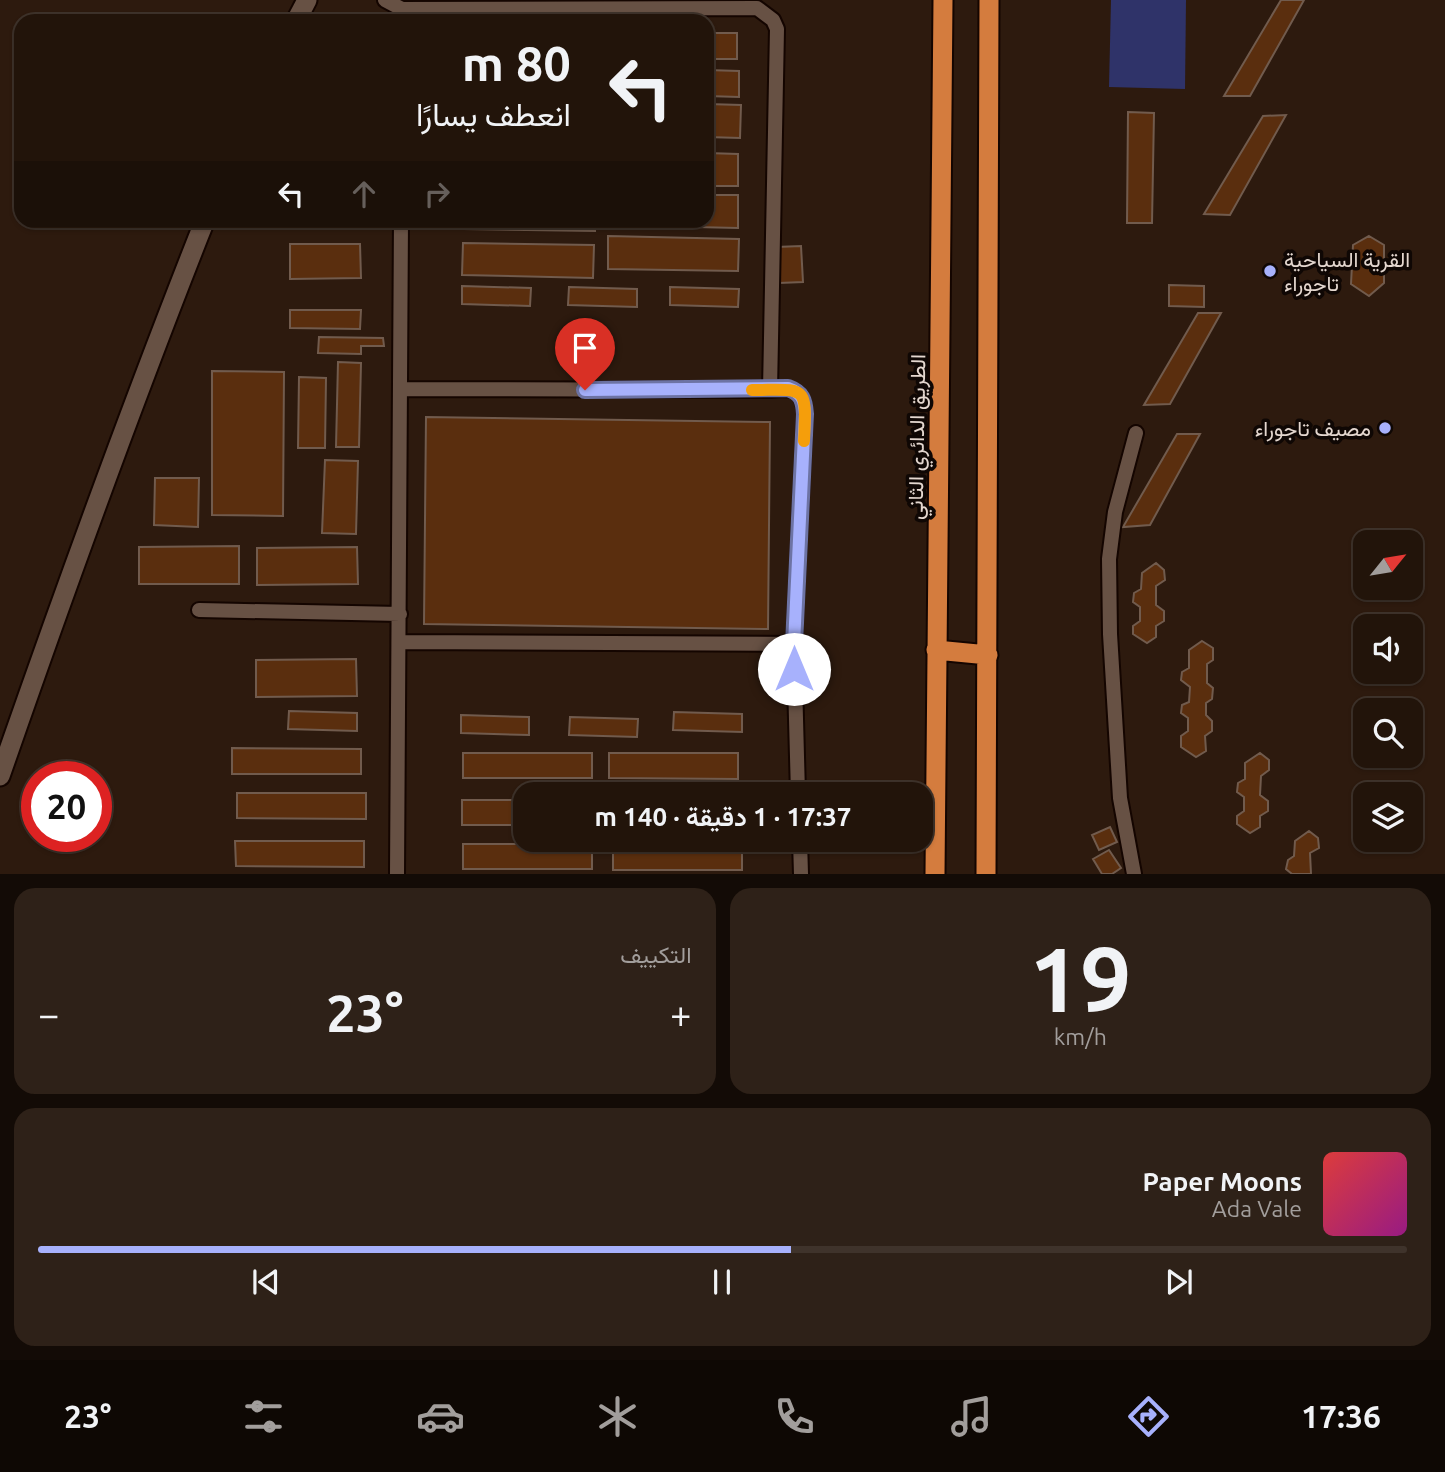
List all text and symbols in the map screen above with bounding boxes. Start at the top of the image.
text: 80 m [462,35,571,90]
icon: left [595,42,686,133]
text: انعطف يسارًا [416,96,571,132]
icon: left [272,175,310,213]
icon: ahead [345,175,383,213]
icon: right [418,175,456,213]
place label: القرية السياحية تاجوراء [1284,247,1410,297]
marker: القرية السياحية تاجوراء [1262,263,1278,279]
pin [555,318,615,390]
icon: arrive [566,329,604,367]
street label: الطريق الدائري الثاني [903,354,935,520]
place label: مصيف تاجوراء [1255,416,1371,442]
marker: مصيف تاجوراء [1377,420,1393,436]
north arrow [1353,530,1423,600]
map controls [1353,530,1423,852]
button: sound [1353,614,1423,684]
position arrow [757,632,831,706]
button: search [1353,698,1423,768]
speed limit sign: 20 [21,761,112,852]
button: layers [1353,782,1423,852]
text: 17:37 · 1 دقيقة · 140 m [595,802,851,831]
text: 19 [1029,927,1132,1029]
text: التكييف [620,942,692,967]
text: 23° [326,984,403,1042]
text: − [38,993,59,1035]
text: + [670,993,691,1035]
text: km/h [1054,1024,1107,1049]
text: Paper Moons [1143,1167,1302,1196]
text: Ada Vale [1212,1196,1302,1221]
icon: previous [247,1263,285,1301]
icon: pause [703,1263,741,1301]
icon: next [1160,1263,1198,1301]
icon: filters [239,1392,288,1441]
icon: car [416,1392,465,1441]
icon: climate [593,1392,642,1441]
icon: phone [770,1392,819,1441]
icon: music [947,1392,996,1441]
icon: directions [1124,1392,1173,1441]
text: 23° [64,1398,111,1434]
text: 17:36 [1301,1398,1381,1434]

